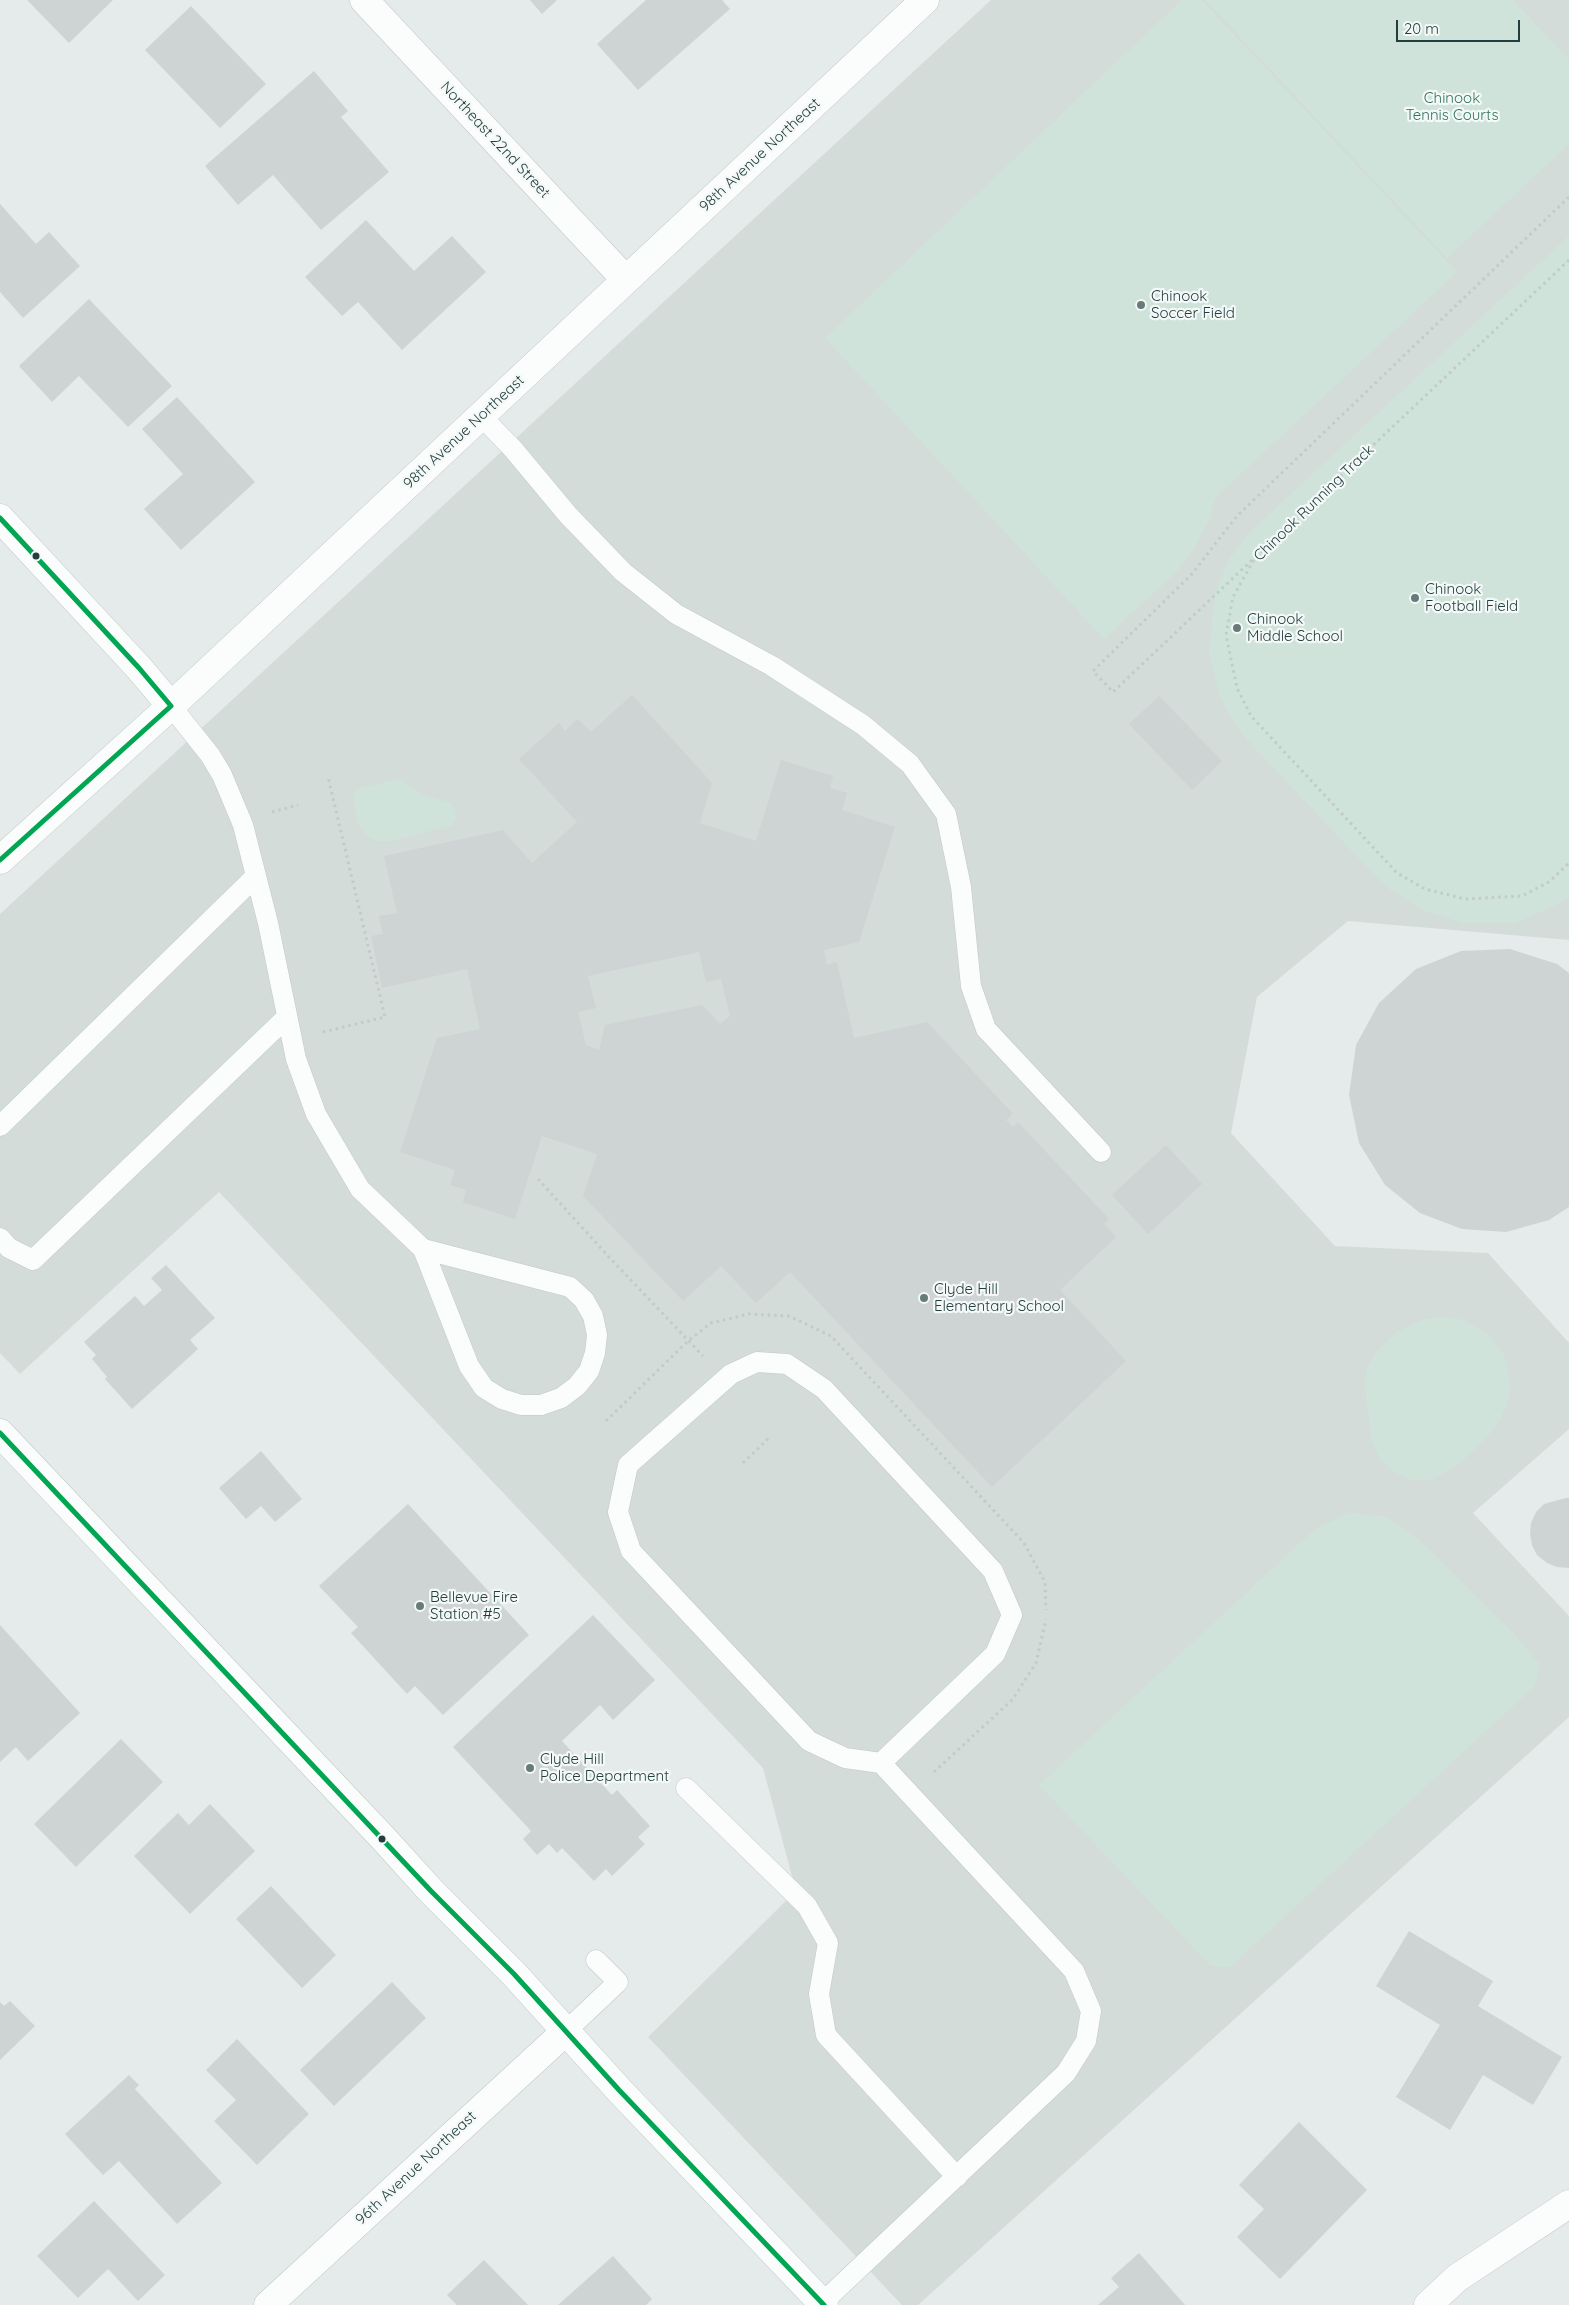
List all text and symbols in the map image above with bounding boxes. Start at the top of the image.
scale bar [1399,10,1523,42]
text: 20 m [1404,19,1439,38]
street label: Northeast 22nd Street [436,78,554,202]
park label: Chinook Tennis Courts [1406,89,1498,124]
street label: 98th Avenue Northeast [696,94,824,216]
place label: Chinook Soccer Field [1151,287,1235,322]
marker: Chinook Soccer Field [1135,299,1147,311]
street label: 98th Avenue Northeast [400,371,528,493]
street label: Chinook Running Track [1250,441,1378,565]
unlabelled marker [31,551,41,561]
place label: Chinook Football Field [1425,580,1518,615]
marker: Chinook Football Field [1409,592,1421,604]
place label: Chinook Middle School [1247,610,1343,645]
marker: Chinook Middle School [1231,622,1243,634]
place label: Clyde Hill Elementary School [934,1280,1064,1315]
marker: Clyde Hill Elementary School [918,1292,930,1304]
place label: Bellevue Fire Station #5 [430,1588,518,1623]
marker: Bellevue Fire Station #5 [414,1600,426,1612]
place label: Clyde Hill Police Department [540,1750,669,1785]
marker: Clyde Hill Police Department [524,1762,536,1774]
unlabelled marker [377,1834,387,1844]
street label: 96th Avenue Northeast [352,2107,480,2229]

